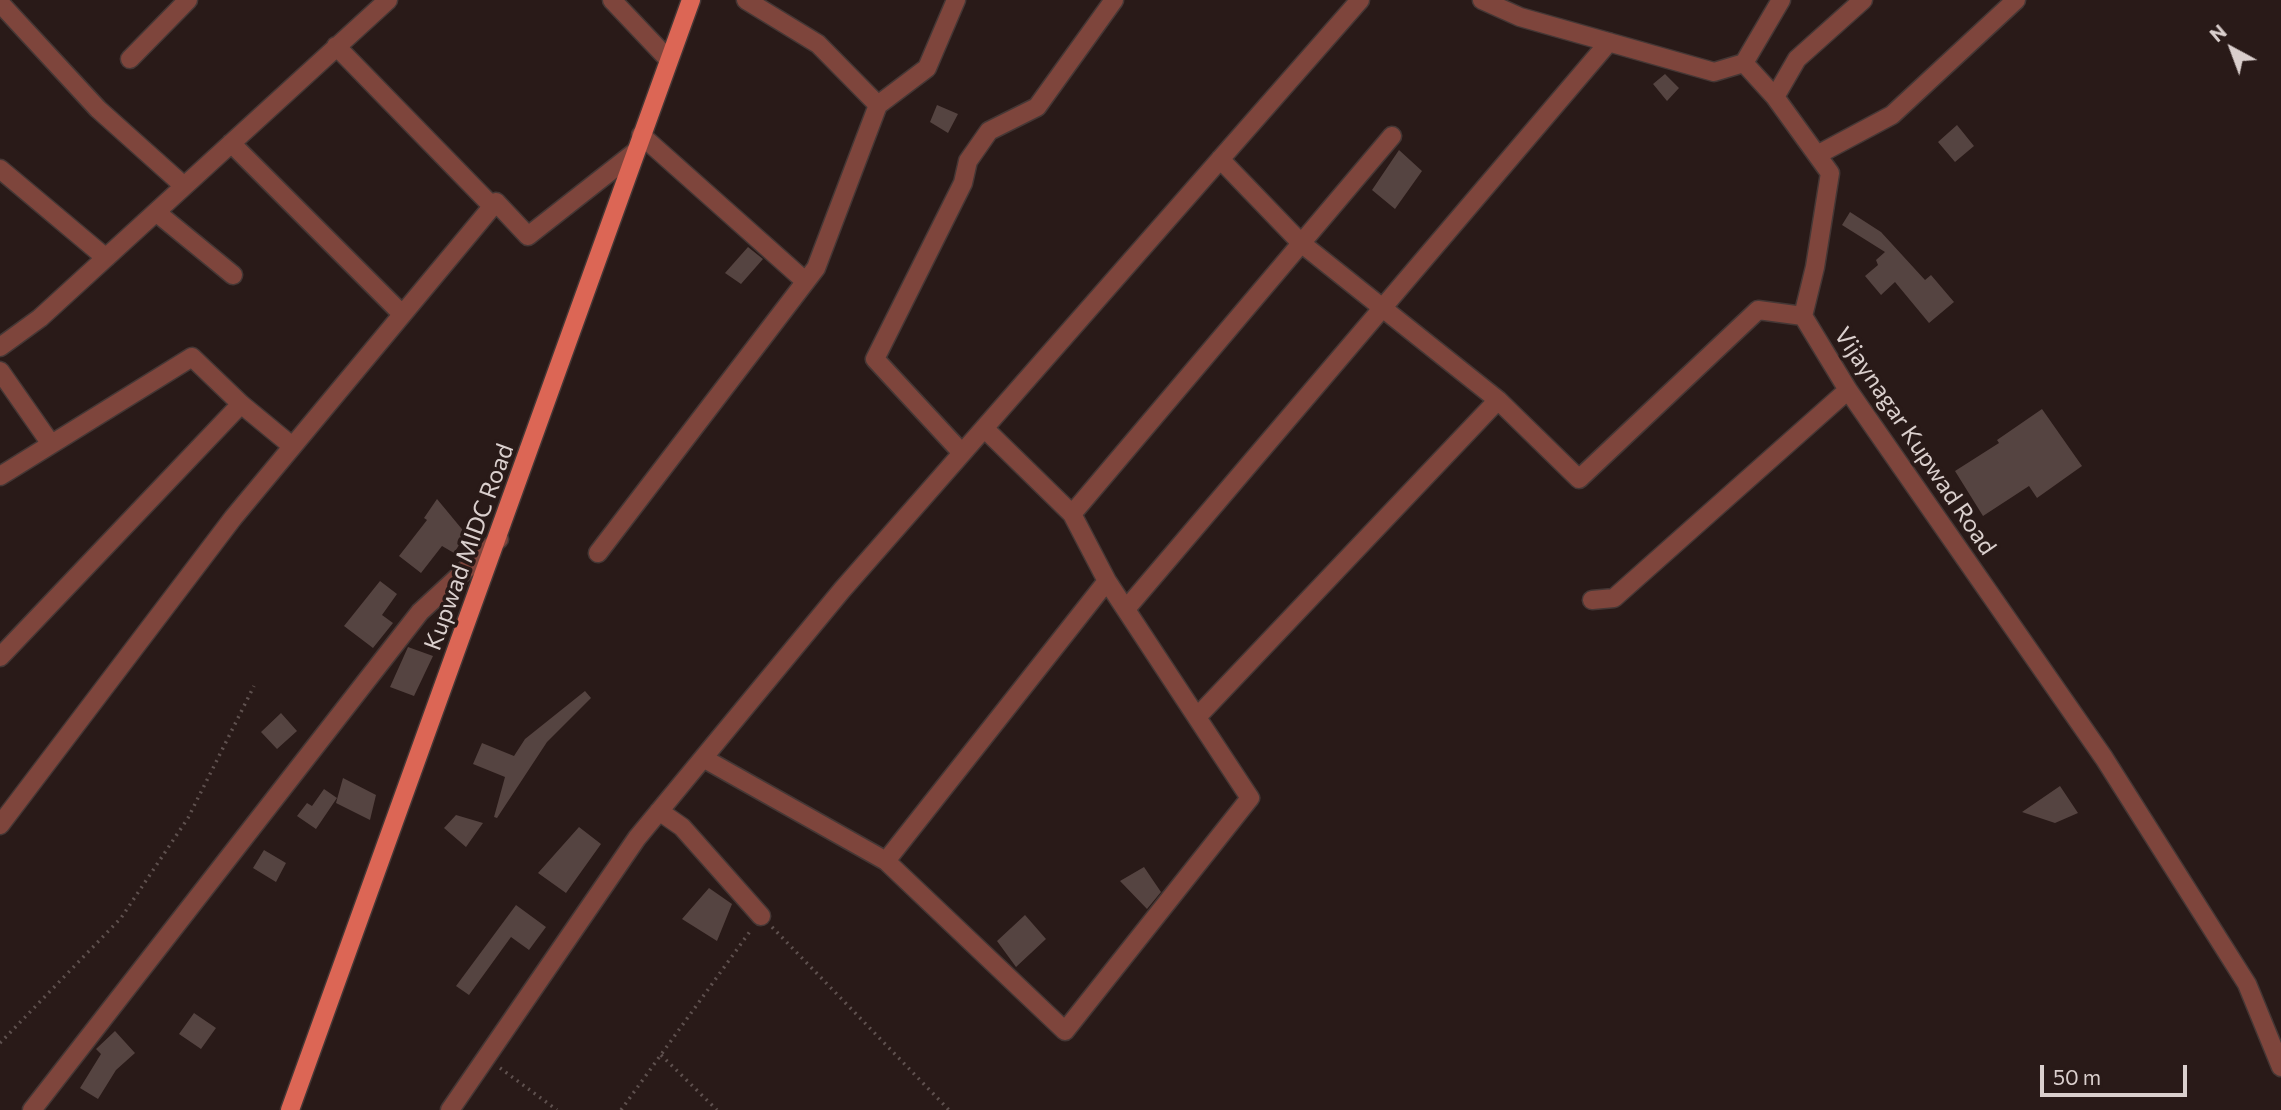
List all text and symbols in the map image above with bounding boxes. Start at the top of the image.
north arrow [2197,14,2267,84]
text: N [2205,19,2231,46]
street label: Vijaynagar Kupwad Road [1828,322,2002,560]
street label: Kupwad MIDC Road [418,440,520,654]
scale bar [2043,1050,2190,1094]
text: 50 m [2053,1064,2101,1089]

